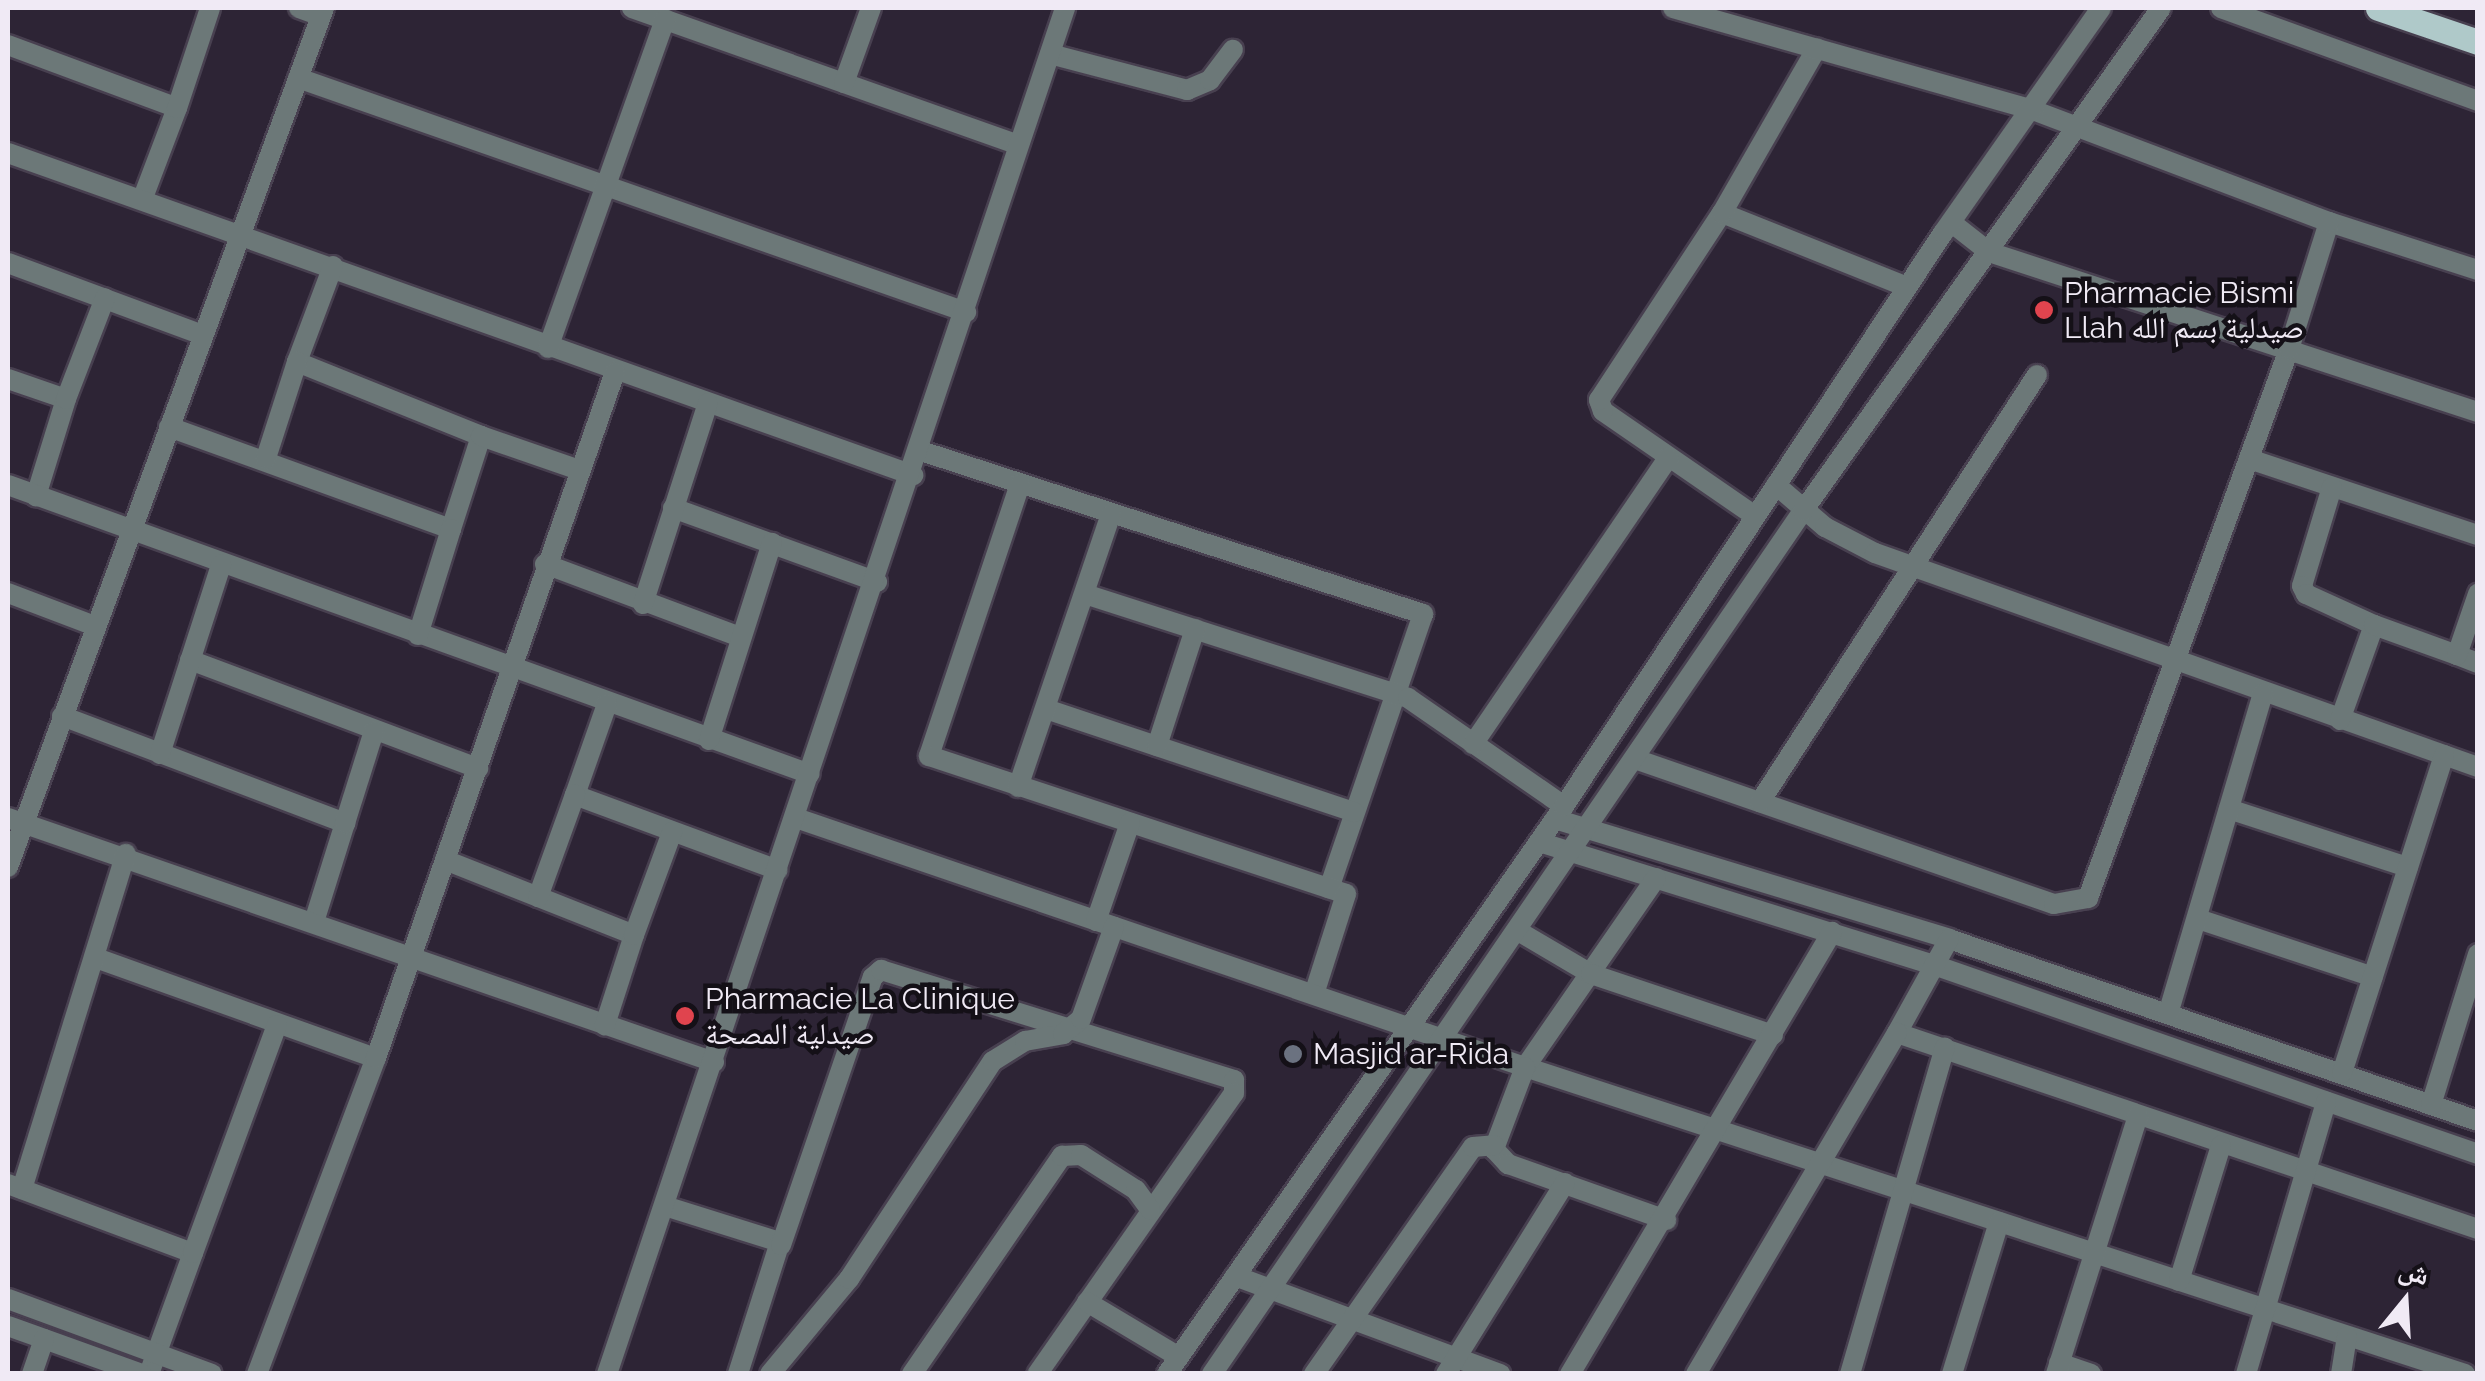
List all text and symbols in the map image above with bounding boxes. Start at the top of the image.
place label: Pharmacie Bismi Llah صيدلية بسم الله [2064,275,2304,346]
marker: Pharmacie Bismi Llah صيدلية بسم الله [2033,299,2055,321]
place label: Pharmacie La Clinique صيدلية المصحة [705,981,1015,1052]
marker: Pharmacie La Clinique صيدلية المصحة [674,1005,696,1027]
place label: Masjid ar-Rida [1313,1036,1509,1072]
marker: Masjid ar-Rida [1282,1043,1304,1065]
north arrow [2355,1251,2455,1351]
text: ش [2395,1252,2434,1292]

